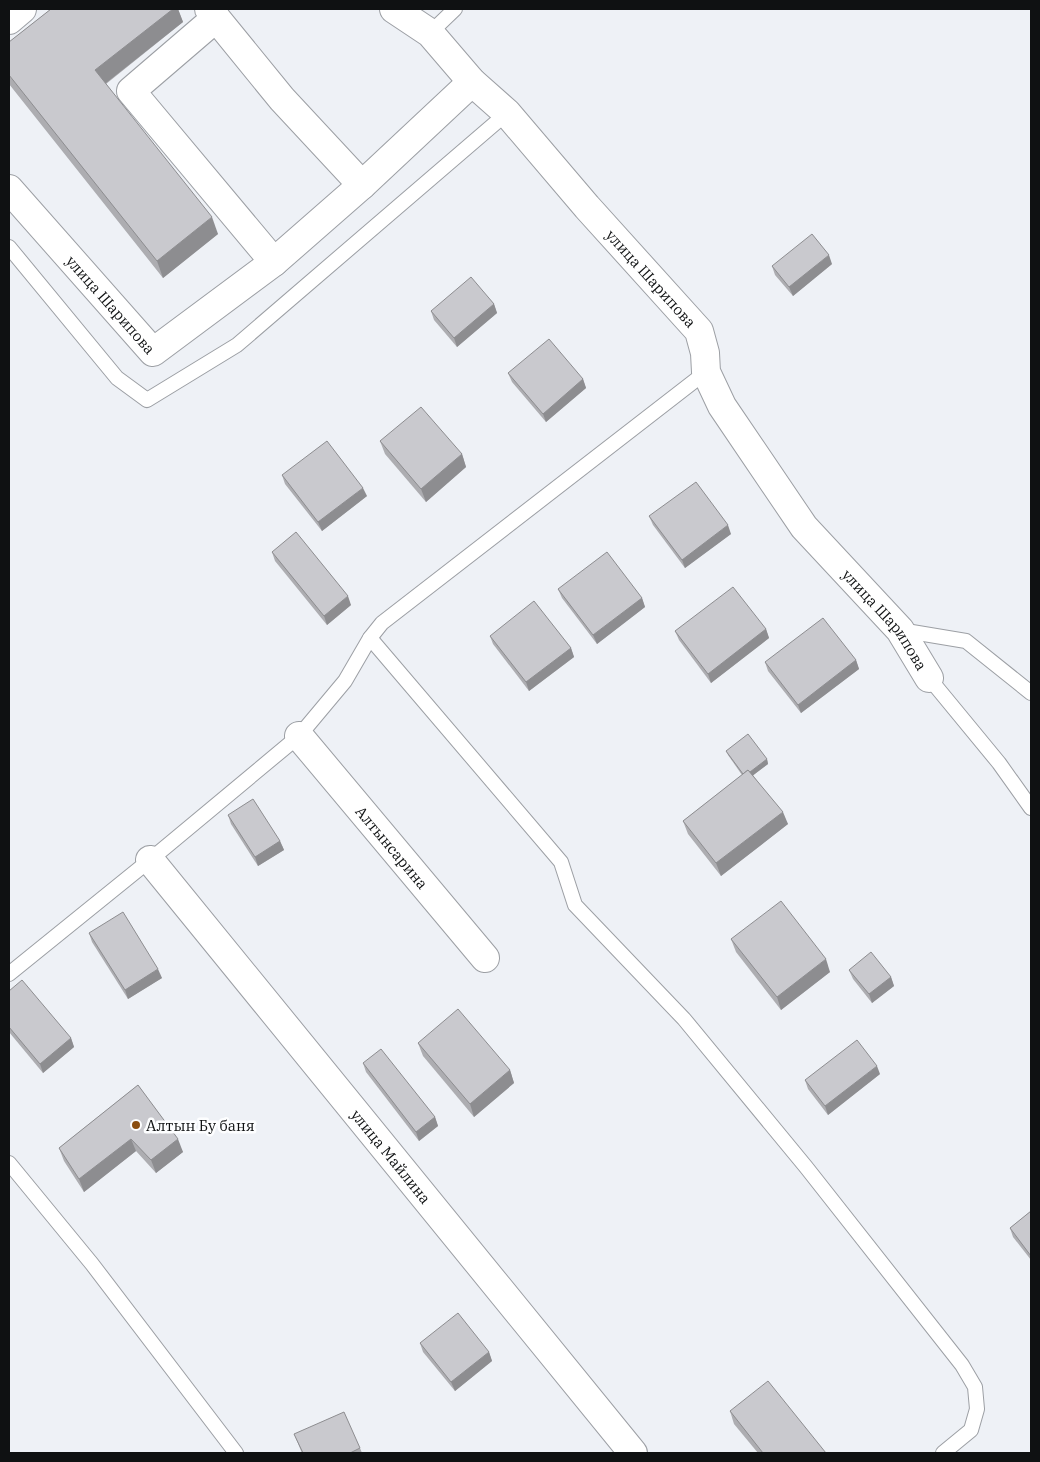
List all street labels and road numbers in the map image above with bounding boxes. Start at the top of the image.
street label: улица Шарипова [602,225,700,331]
street label: улица Шарипова [62,251,160,358]
street label: улица Шарипова [838,565,932,674]
street label: Алтынсарина [352,802,432,893]
street label: улица Майлина [347,1105,435,1207]

